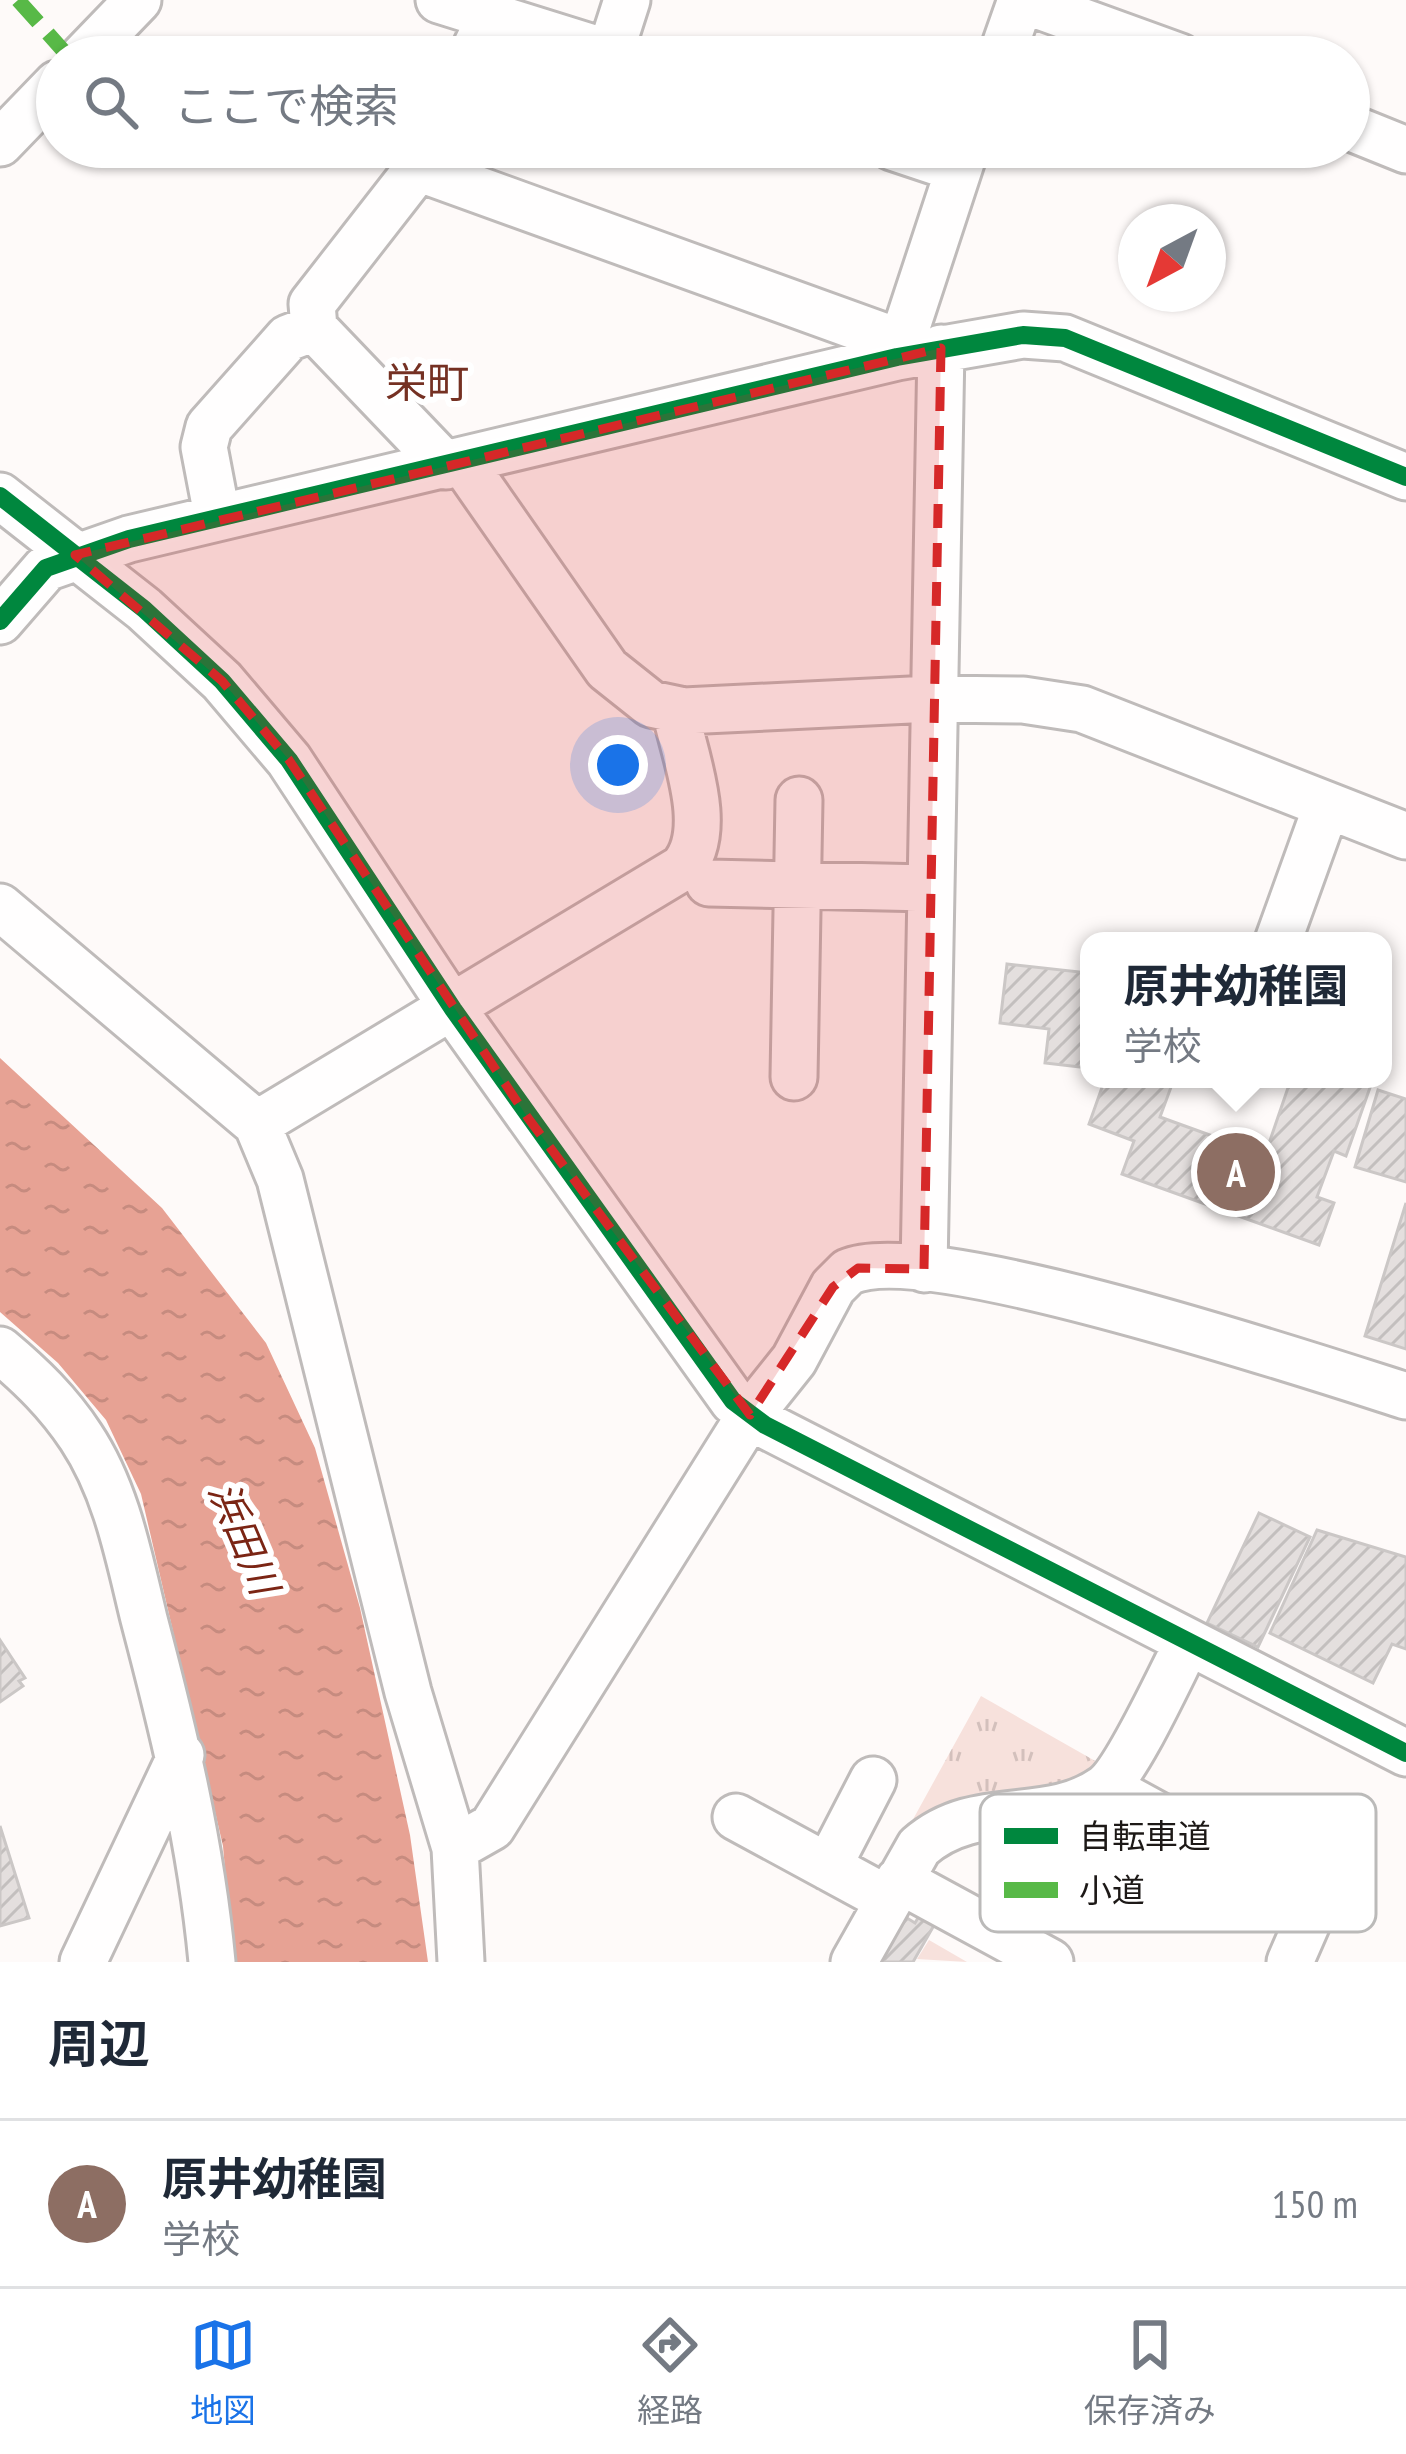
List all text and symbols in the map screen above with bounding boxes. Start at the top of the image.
search box [36,36,1370,168]
icon: search [78,69,144,135]
text: ここで検索 [174,76,399,134]
north arrow [1118,204,1226,312]
district label: 栄町 [385,355,469,410]
your location [588,735,648,795]
popup [1080,932,1392,1088]
text: 原井幼稚園 [1123,956,1349,1014]
text: 学校 [1123,1020,1202,1071]
pin: A [1197,1127,1275,1217]
water label: 浜田川 [198,1474,292,1605]
legend [980,1794,1376,1932]
text: 自転車道 [1079,1814,1211,1857]
text: 小道 [1079,1868,1145,1911]
text: 周辺 [48,2010,150,2076]
text: 原井幼稚園 [162,2149,387,2207]
text: A [77,2178,97,2229]
text: 150 m [1272,2178,1358,2229]
text: 学校 [162,2213,240,2264]
tab: 地図 [190,2312,256,2432]
tab: 経路 [637,2312,703,2432]
tab: 保存済み [1084,2312,1216,2432]

